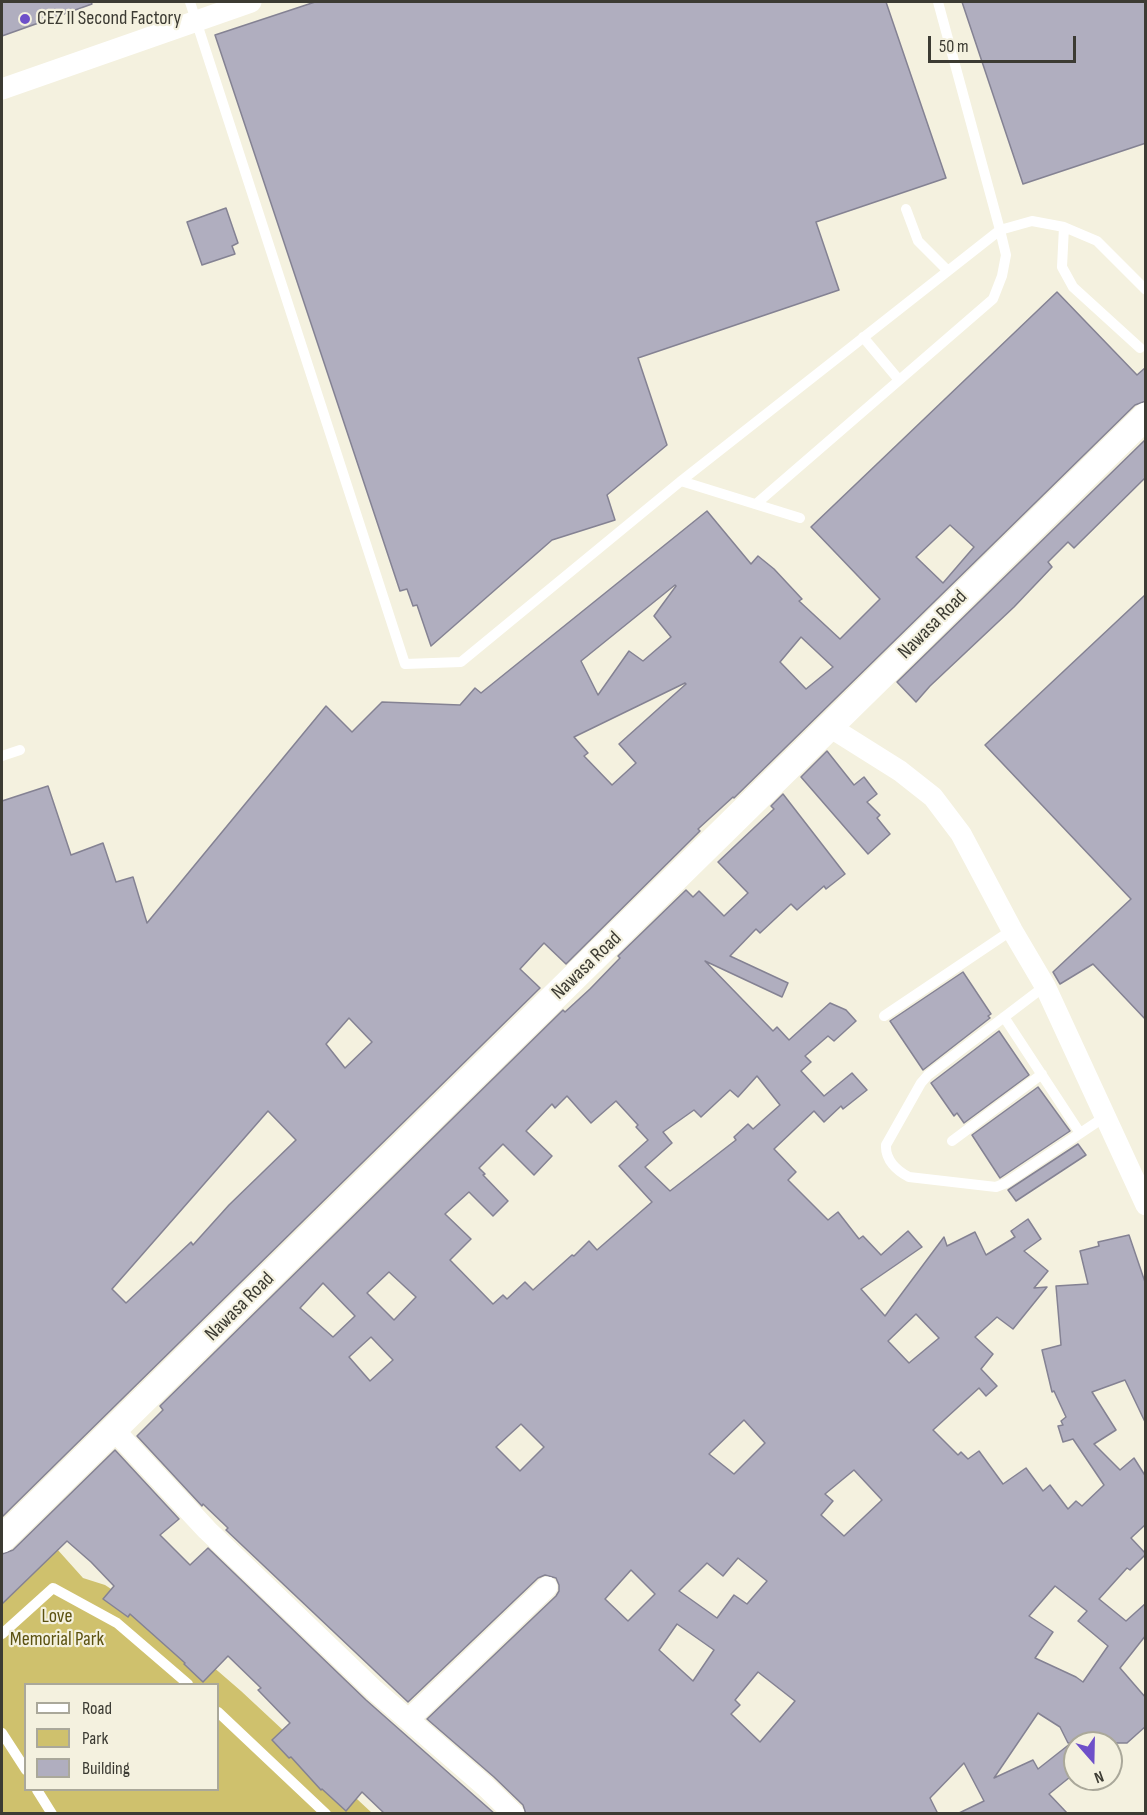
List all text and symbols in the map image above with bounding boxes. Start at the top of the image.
place label: CEZ II Second Factory [37,7,181,31]
marker: CEZ II Second Factory [18,12,32,26]
scale bar [931,24,1080,62]
text: 50 m [939,36,969,57]
street label: Nawasa Road [893,585,973,665]
street label: Nawasa Road [547,927,627,1005]
street label: Nawasa Road [200,1267,280,1347]
park label: Love Memorial Park [10,1605,104,1652]
legend [24,1683,219,1791]
text: Road [82,1698,112,1719]
text: Park [82,1728,108,1749]
north arrow [1063,1731,1123,1791]
text: Building [82,1758,130,1779]
text: N [1091,1766,1106,1787]

